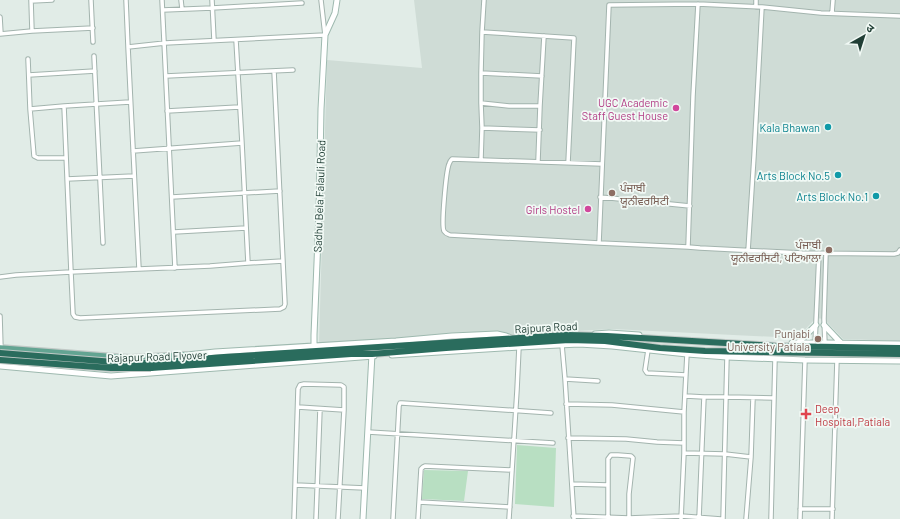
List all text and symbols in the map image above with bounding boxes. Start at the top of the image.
north arrow [844,16,884,56]
text: उ [864,21,878,35]
place label: UGC Academic Staff Guest House [582,96,668,122]
marker: UGC Academic Staff Guest House [671,103,681,113]
place label: Kala Bhawan [760,121,820,134]
marker: Kala Bhawan [823,122,833,132]
street label: Sadhu Bela Falauli Road [311,140,327,252]
place label: Arts Block No.5 [757,169,830,182]
marker: Arts Block No.5 [833,170,843,180]
place label: ਪੰਜਾਬੀ ਯੂਨੀਵਰਸਿਟੀ [619,181,669,208]
marker: ਪੰਜਾਬੀ ਯੂਨੀਵਰਸਿਟੀ [607,188,617,198]
place label: Arts Block No.1 [797,190,868,203]
marker: Arts Block No.1 [871,191,881,201]
place label: Girls Hostel [526,203,580,216]
marker: Girls Hostel [583,204,593,214]
place label: ਪੰਜਾਬੀ ਯੂਨੀਵਰਸਿਟੀ, ਪਟਿਆਲਾ [730,238,821,265]
marker: ਪੰਜਾਬੀ ਯੂਨੀਵਰਸਿਟੀ, ਪਟਿਆਲਾ [824,245,834,255]
street label: Rajpura Road [514,319,578,335]
place label: Punjabi University Patiala [727,327,810,353]
marker: Punjabi University Patiala [813,334,823,344]
street label: Rajapur Road Flyover [107,348,207,364]
place label: Deep Hospital,Patiala [815,402,890,428]
marker: Deep Hospital,Patiala [800,408,812,420]

